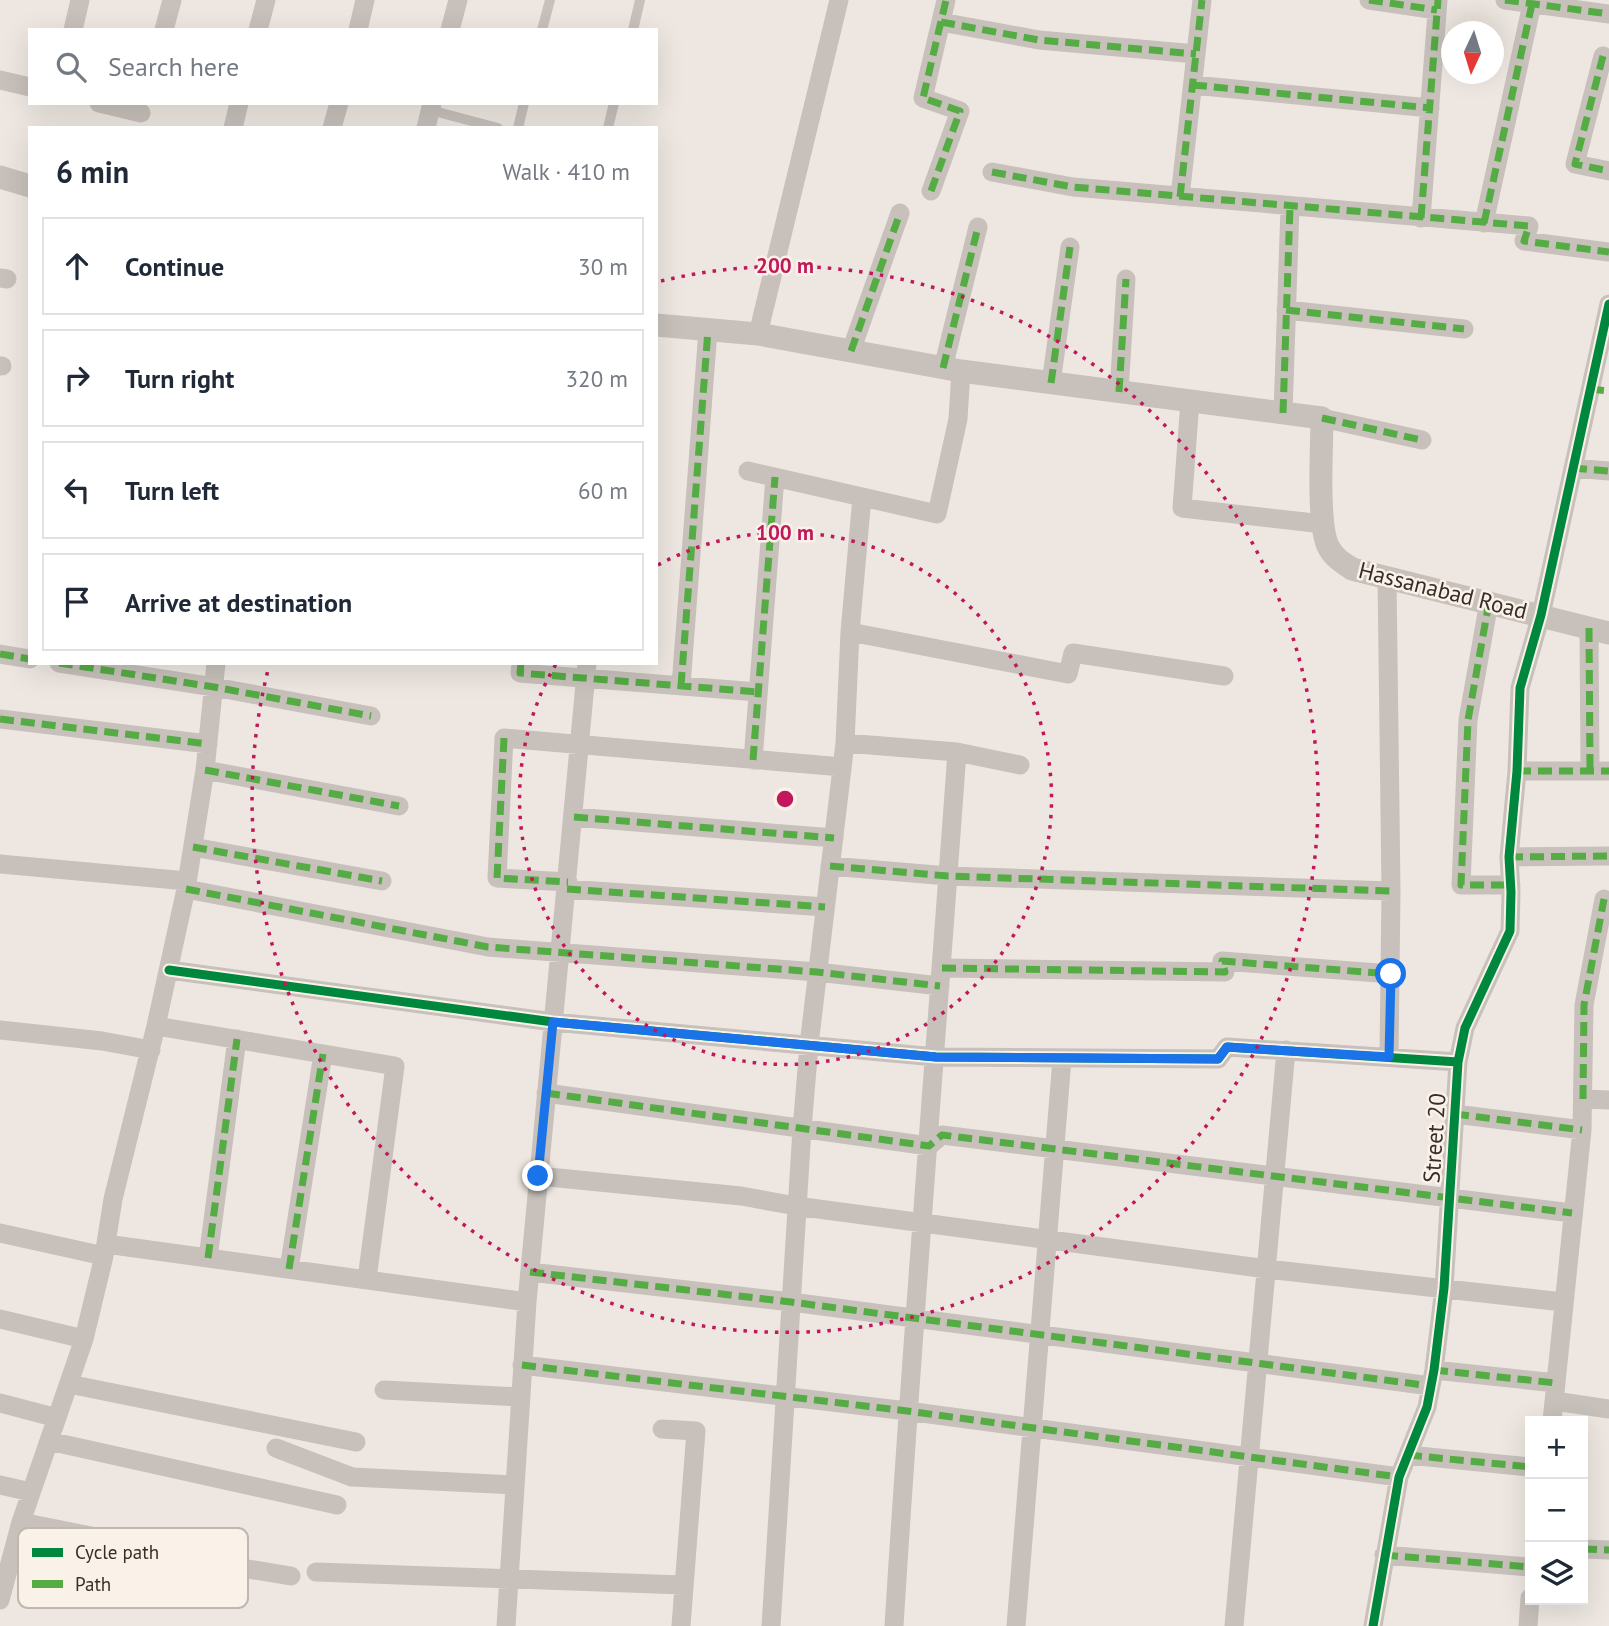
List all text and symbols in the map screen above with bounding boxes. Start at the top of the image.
north arrow [1441,21,1504,84]
search box [28,28,658,105]
icon: search [52,48,90,86]
text: Search here [108,50,239,83]
text: 6 min [56,152,129,191]
text: Walk · 410 m [503,157,630,186]
icon: ahead [58,247,96,285]
text: Continue [125,250,224,283]
text: 30 m [578,252,628,281]
text: 200 m [756,252,814,279]
icon: right [58,359,96,397]
text: Turn right [125,362,234,395]
text: 320 m [566,364,628,393]
icon: left [58,471,96,509]
text: Turn left [125,474,219,507]
text: 60 m [578,476,628,505]
text: 100 m [756,519,814,546]
street label: Hassanabad Road [1356,555,1530,625]
icon: arrive [58,583,96,621]
text: Arrive at destination [125,586,352,619]
centre of rings [773,787,797,811]
route start [1375,958,1406,989]
street label: Street 20 [1416,1092,1452,1184]
route end [522,1160,553,1191]
map controls [1525,1416,1588,1605]
button: + [1525,1416,1588,1479]
button: − [1525,1479,1588,1542]
legend [18,1528,248,1608]
text: Cycle path [75,1540,159,1564]
button: layers [1525,1542,1588,1605]
text: Path [75,1572,111,1596]

